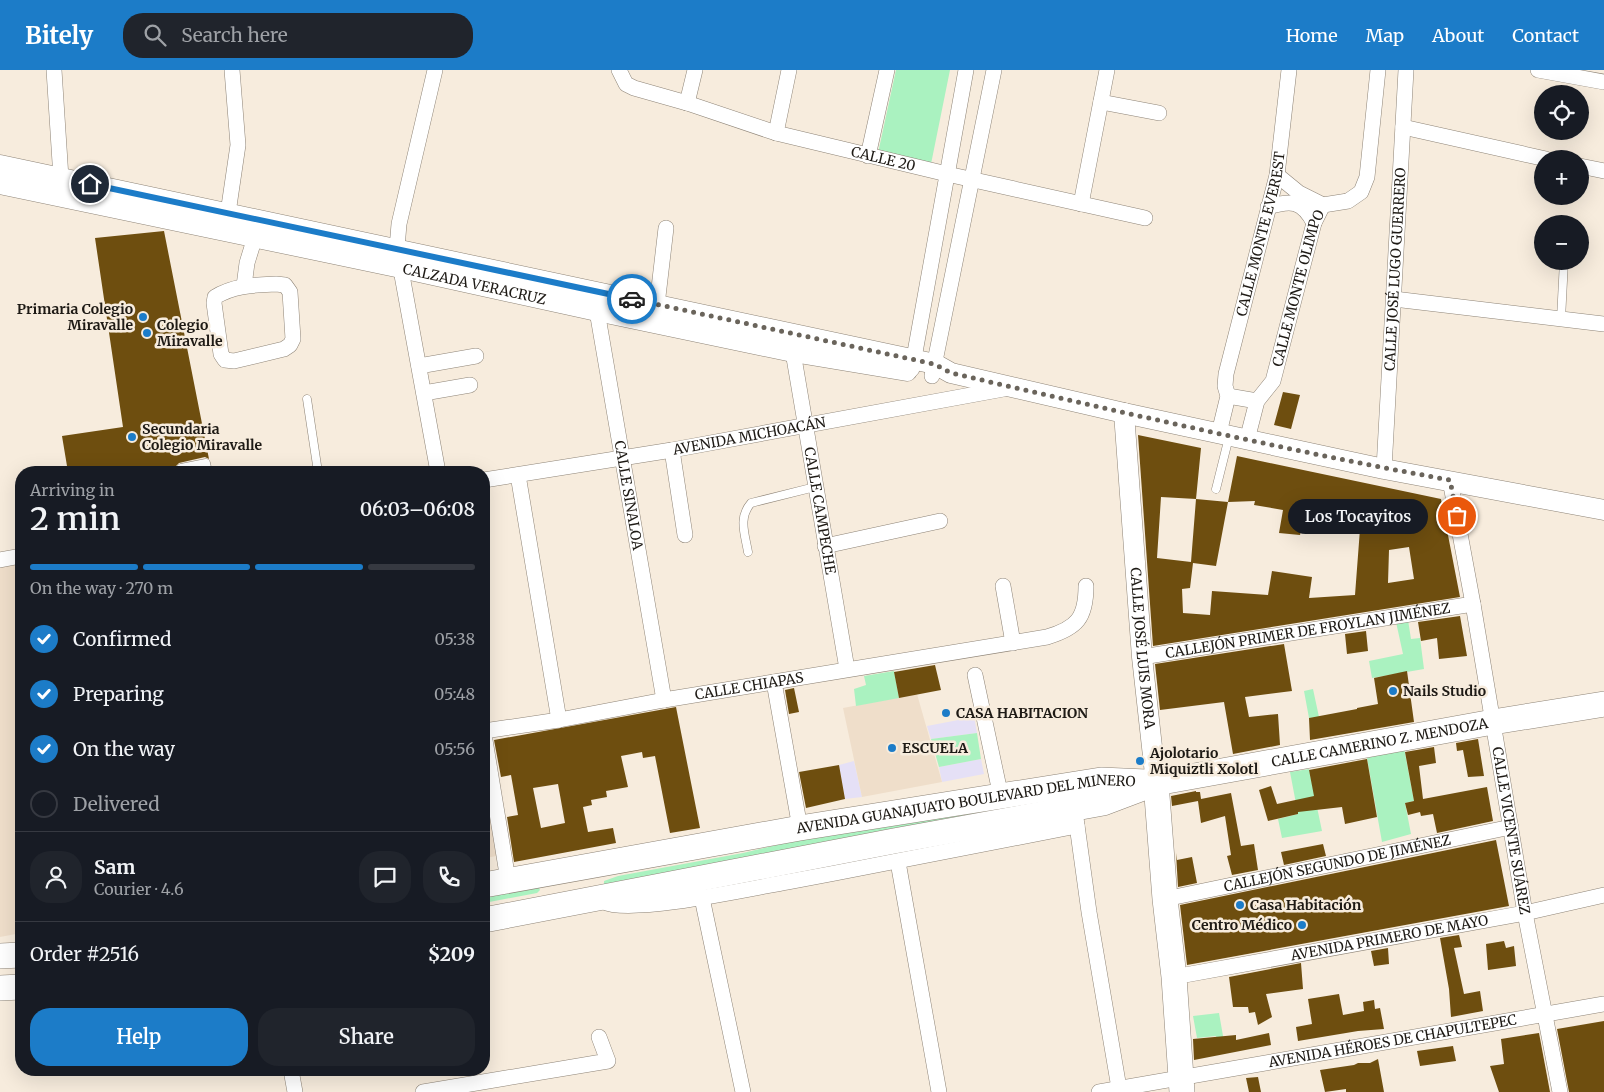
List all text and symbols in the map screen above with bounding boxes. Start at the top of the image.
search box [123,13,473,58]
text: Bitely [25,20,93,51]
icon: search [141,21,169,49]
text: Search here [181,23,288,47]
text: Home [1286,24,1338,47]
text: Map [1366,24,1404,47]
text: About [1432,24,1484,47]
text: Contact [1512,24,1579,47]
map controls [1534,85,1589,270]
button: locate [1534,85,1589,140]
street label: CALLE 20 [849,142,917,175]
street label: CALLE MONTE EVEREST [1232,150,1289,318]
button: + [1534,150,1589,205]
pin [69,163,111,205]
street label: CALLE JOSÉ LUGO GUERRERO [1380,167,1410,372]
icon: home [76,170,104,198]
street label: CALLE MONTE OLIMPO [1268,207,1328,369]
button: − [1534,215,1589,270]
street label: CALZADA VERACRUZ [401,260,548,309]
courier [607,274,657,324]
icon: car [618,285,646,313]
place label: Primaria Colegio Miravalle [17,300,133,334]
marker: Primaria Colegio Miravalle [137,311,149,323]
place label: Colegio Miravalle [157,316,223,350]
marker: Colegio Miravalle [141,327,153,339]
street label: AVENIDA MICHOACÁN [671,413,827,459]
place label: Secundaria Colegio Miravalle [142,420,263,454]
marker: Secundaria Colegio Miravalle [126,431,138,443]
street label: CALLE SINALOA [610,439,647,551]
street label: CALLE CAMPECHE [800,446,840,576]
text: Arriving in [30,480,115,500]
pin [1436,495,1478,537]
text: 06:03–06:08 [360,497,475,521]
callout: Los Tocayitos [1287,498,1427,534]
text: 2 min [30,499,120,539]
icon: bag [1443,502,1471,530]
text: Los Tocayitos [1305,506,1411,526]
street label: CALLE JOSÉ LUIS MORA [1126,567,1159,730]
text: On the way · 270 m [30,578,173,598]
street label: CALLEJÓN PRIMER DE FROYLAN JIMÉNEZ [1164,599,1452,662]
icon: check [30,625,58,653]
text: Confirmed [73,627,171,651]
text: 05:38 [435,629,475,649]
street label: CALLE CHIAPAS [693,668,805,704]
icon: check [30,680,58,708]
text: Preparing [73,682,164,706]
place label: Nails Studio [1403,682,1486,700]
text: 05:48 [434,684,475,704]
marker: Nails Studio [1387,685,1399,697]
place label: CASA HABITACION [956,704,1088,722]
marker: CASA HABITACION [940,707,952,719]
street label: CALLE CAMERINO Z. MENDOZA [1270,714,1489,771]
icon: check [30,735,58,763]
text: On the way [73,737,175,761]
text: 05:56 [434,739,475,759]
place label: ESCUELA [902,739,969,757]
marker: ESCUELA [886,742,898,754]
place label: Ajolotario Miquiztli Xolotl [1149,744,1259,778]
street label: CALLE VICENTE SUÁREZ [1488,745,1534,916]
marker: Ajolotario Miquiztli Xolotl [1134,755,1146,767]
street label: AVENIDA GUANAJUATO BOULEVARD DEL MINERO [794,771,1136,838]
text: Delivered [73,792,160,816]
street label: CALLEJÓN SEGUNDO DE JIMÉNEZ [1222,831,1453,896]
button: person [30,851,82,903]
button: chat [359,851,411,903]
button: phone [423,851,475,903]
text: Sam [94,855,135,879]
text: Courier · 4.6 [94,879,184,899]
place label: Casa Habitación [1250,896,1362,914]
marker: Casa Habitación [1234,899,1246,911]
street label: AVENIDA PRIMERO DE MAYO [1288,911,1490,965]
place label: Centro Médico [1192,916,1292,934]
marker: Centro Médico [1296,919,1308,931]
text: Order #2516 [30,942,139,966]
text: $209 [428,942,475,966]
button: Help [30,1008,248,1066]
button: Share [258,1008,475,1066]
street label: AVENIDA HÉROES DE CHAPULTEPEC [1266,1010,1518,1071]

